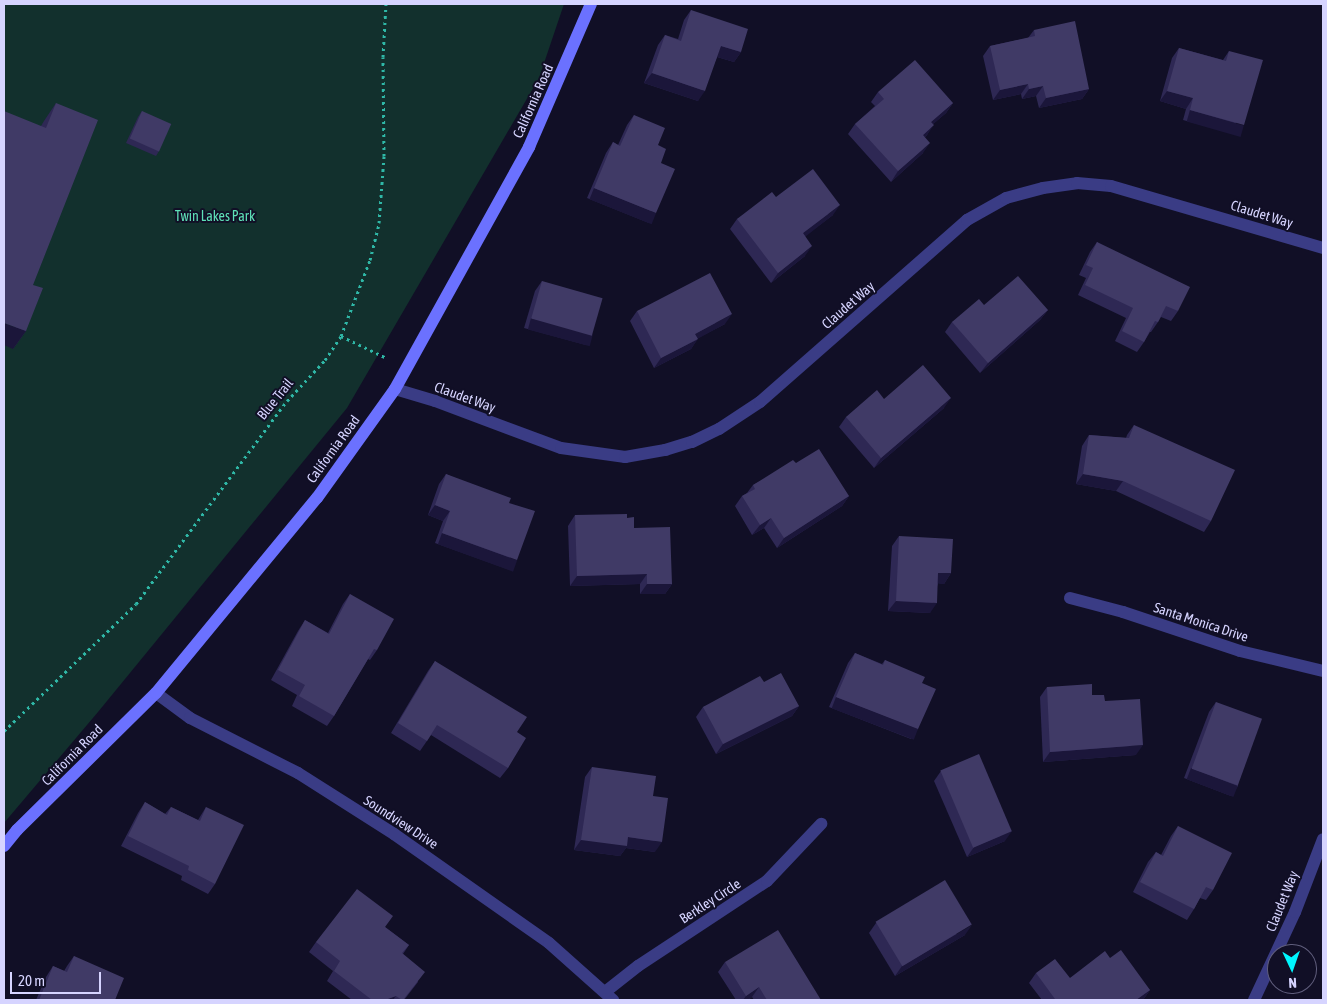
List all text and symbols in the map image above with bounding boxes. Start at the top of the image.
street label: California Road [509,61,557,141]
street label: Claudet Way [1229,197,1295,231]
park label: Twin Lakes Park [175,208,255,224]
street label: Claudet Way [818,278,878,332]
street label: Blue Trail [253,375,297,423]
street label: Claudet Way [432,378,498,416]
street label: California Road [303,412,363,486]
street label: Santa Monica Drive [1152,599,1250,645]
street label: California Road [38,721,106,789]
street label: Soundview Drive [361,792,441,852]
street label: Claudet Way [1262,868,1302,934]
street label: Berkley Circle [676,875,744,927]
north arrow [1267,944,1317,994]
scale bar [12,962,104,994]
text: 20 m [18,972,45,989]
text: N [1288,975,1297,991]

